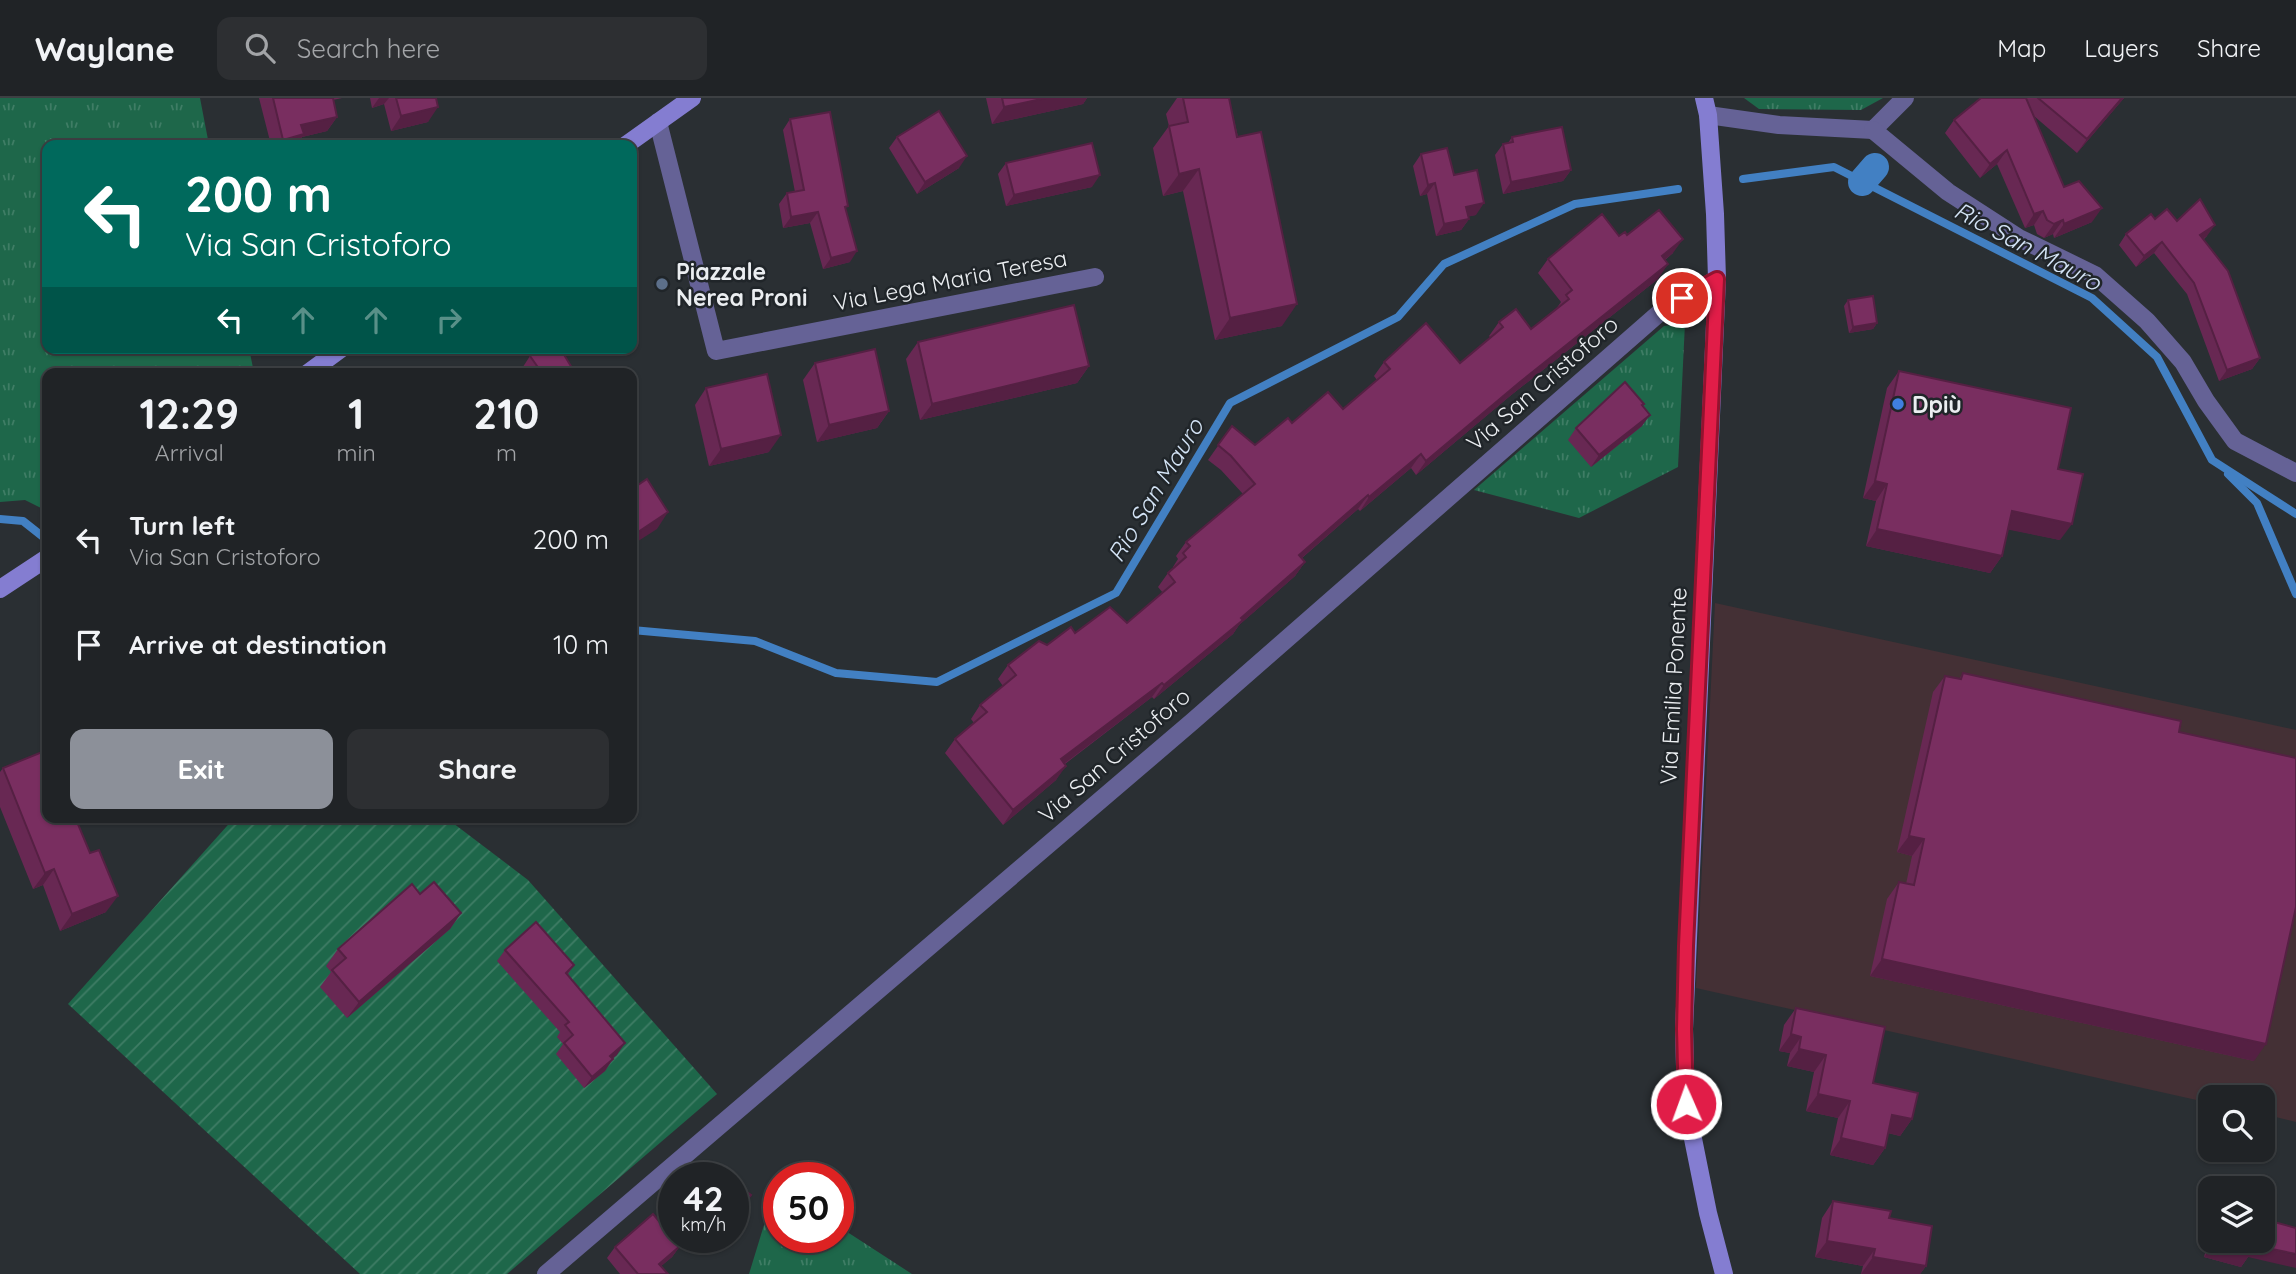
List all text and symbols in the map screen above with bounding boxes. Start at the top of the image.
search box [217,17,707,80]
text: Waylane [35,28,175,69]
icon: search [241,29,279,67]
text: Search here [297,32,440,65]
text: Map [1997,33,2046,63]
text: Layers [2084,33,2159,63]
text: Share [2197,33,2261,63]
text: 200 m [185,163,332,224]
icon: left [70,168,161,259]
water label: Rio San Mauro [1950,195,2108,298]
text: Via San Cristoforo [185,224,452,264]
street label: Via Lega Maria Teresa [831,243,1069,317]
place label: Piazzale Nerea Proni [676,257,807,312]
pin [1652,268,1712,328]
marker: Piazzale Nerea Proni [654,276,670,292]
icon: arrive [1663,279,1701,317]
icon: left [211,301,249,339]
icon: ahead [284,301,322,339]
icon: ahead [357,301,395,339]
icon: right [430,301,468,339]
street label: Via San Cristoforo [1460,309,1624,457]
text: 12:29 [140,387,239,440]
text: 1 [348,387,364,440]
text: 210 [473,387,539,440]
place label: Dpiù [1912,390,1962,419]
marker: Dpiù [1890,396,1906,412]
water label: Rio San Mauro [1100,412,1210,567]
text: Arrival [155,438,224,467]
text: min [337,438,376,467]
text: m [496,438,517,467]
text: Turn left [129,509,236,542]
icon: left [70,521,108,559]
text: 200 m [533,523,609,556]
text: Via San Cristoforo [129,542,321,571]
street label: Via Emilia Ponente [1653,587,1693,785]
icon: arrive [70,626,108,664]
text: Arrive at destination [129,628,387,661]
text: 10 m [553,628,609,661]
street label: Via San Cristoforo [1032,681,1196,829]
button: Exit [70,729,333,809]
button: Share [347,729,609,809]
position arrow [1649,1067,1723,1141]
map controls [2198,1085,2275,1253]
button: search [2198,1085,2275,1162]
speed limit sign: 50 [763,1162,854,1253]
text: 42 [683,1176,724,1220]
button: layers [2198,1176,2275,1253]
text: km/h [681,1213,726,1236]

